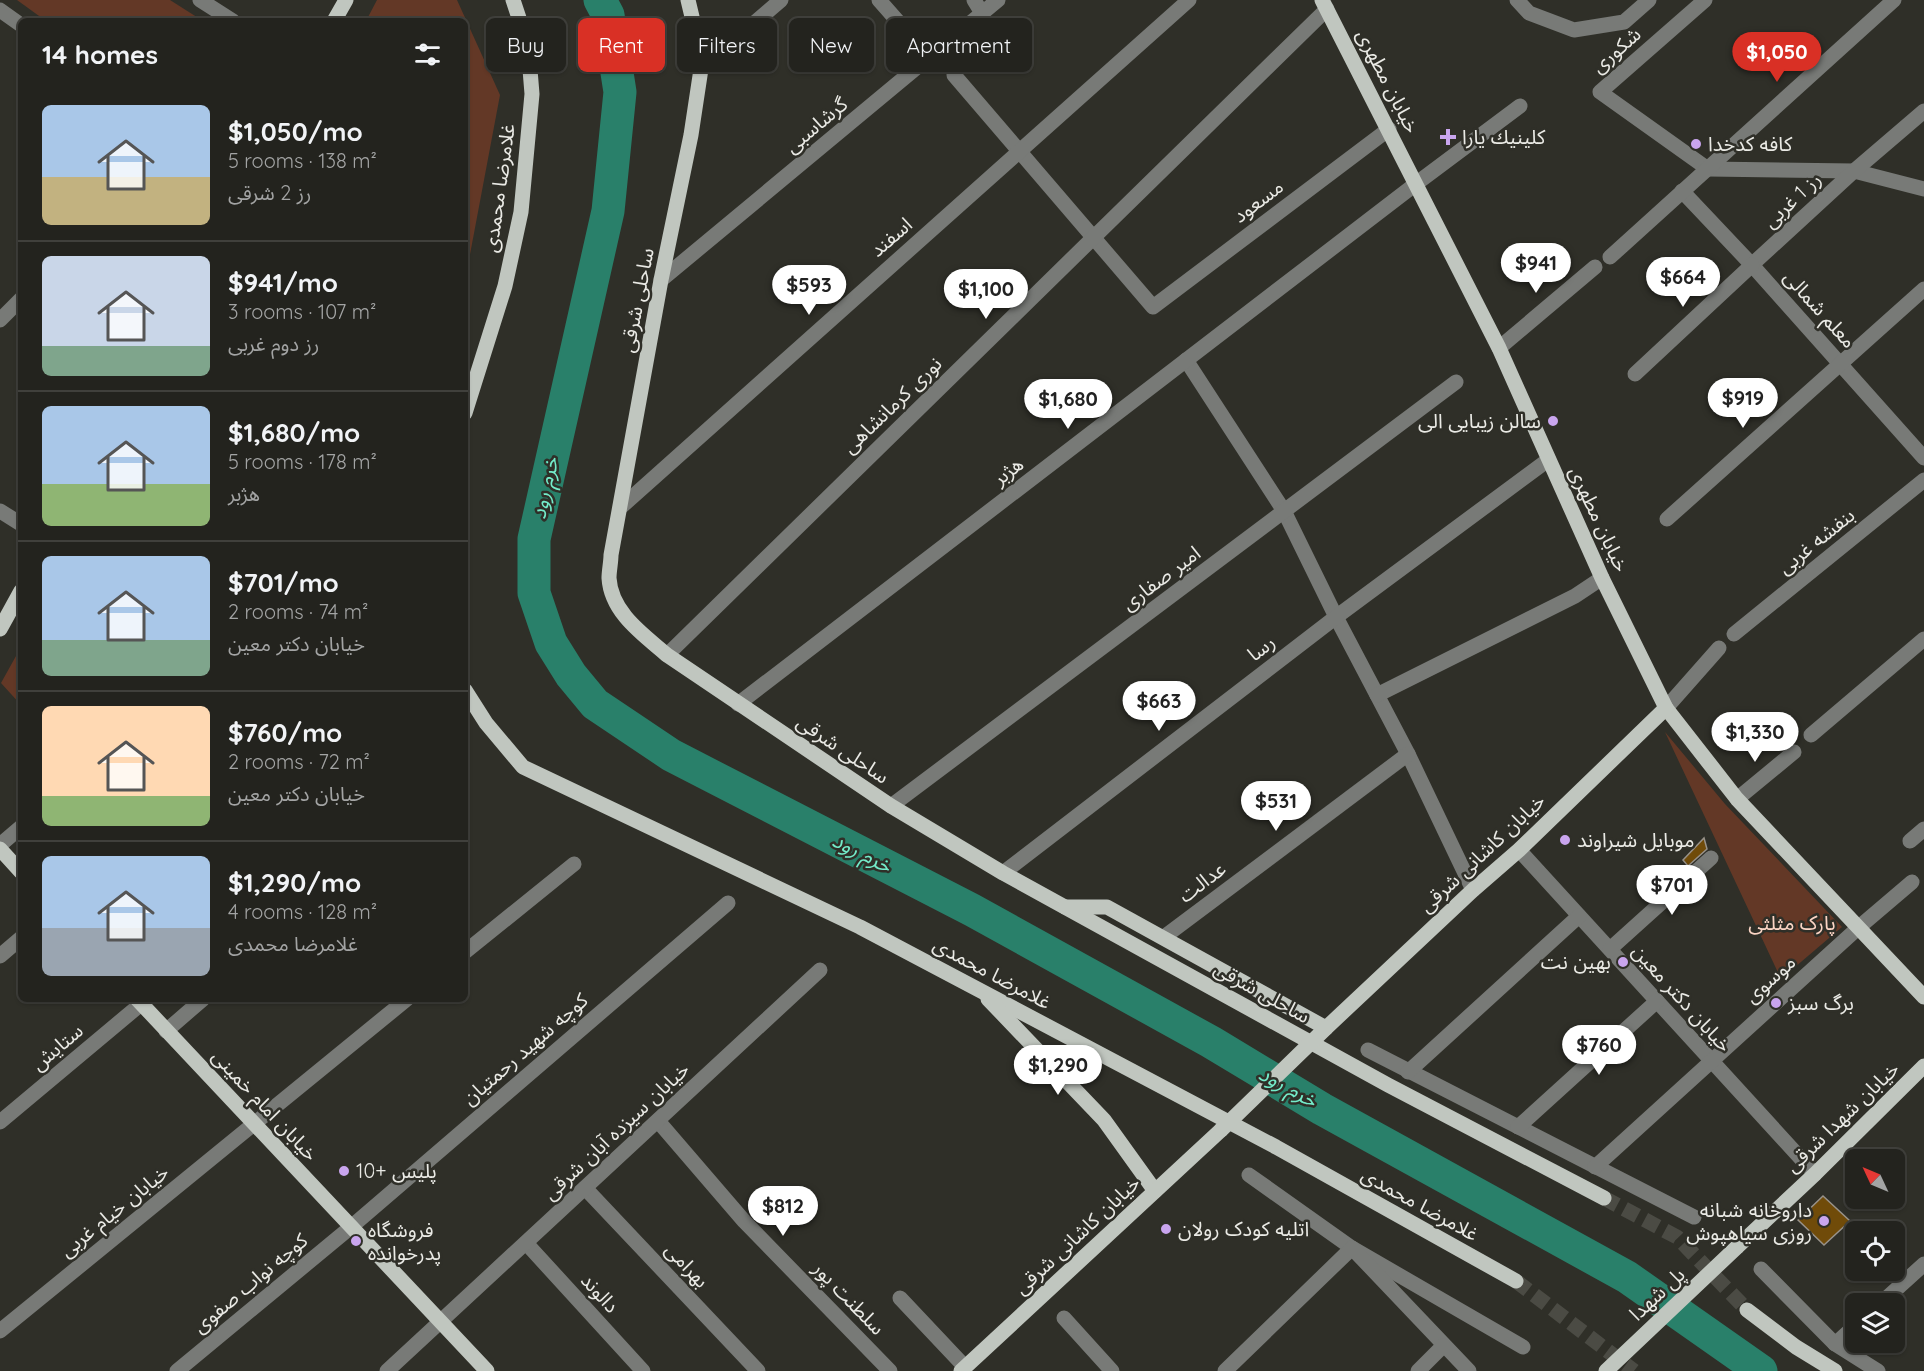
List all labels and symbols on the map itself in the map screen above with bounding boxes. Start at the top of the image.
street label: شکوری [1586,21,1646,78]
street label: خیابان مطهری [1352,25,1425,137]
pin: $1,050 [1728,32,1826,83]
street label: گرشاسبی [779,91,853,158]
street label: غلامرضا محمدی [477,122,520,254]
place label: كلينيك يارا [1462,124,1546,149]
marker: كلينيك يارا [1439,128,1457,146]
place label: کافه کدخدا [1708,131,1793,156]
marker: کافه کدخدا [1689,137,1703,151]
street label: رز 1 غربی [1757,166,1826,233]
street label: مسعود [1227,173,1288,228]
street label: اسفند [864,211,917,262]
pin: $941 [1500,243,1572,294]
street label: ساحلی شرقی [614,245,659,354]
pin: $664 [1647,257,1719,308]
street label: معلم شمالی [1777,264,1862,355]
pin: $593 [773,265,845,316]
pin: $1,100 [937,269,1035,320]
street label: نوری کرمانشاهی [837,351,947,458]
pin: $919 [1707,378,1779,429]
pin: $1,680 [1019,379,1117,430]
place label: سالن زیبایی الی [1418,408,1541,433]
marker: سالن زیبایی الی [1546,414,1560,428]
street label: هژبر [987,451,1028,491]
water label: خرم رود [524,454,568,522]
street label: خیابان مطهری [1564,462,1635,575]
street label: بنفشه غربی [1772,502,1859,579]
street label: امیر صفاری [1116,540,1205,615]
street label: رسا [1242,629,1280,666]
pin: $663 [1123,681,1195,732]
street label: ساحلی شرقی [792,709,894,789]
pin: $1,330 [1706,712,1804,763]
pin: $531 [1240,781,1312,832]
street label: خیابان کاشانی شرقی [1413,788,1550,917]
water label: خرم رود [827,826,897,882]
place label: موبایل شیراوند [1577,827,1694,852]
marker: موبایل شیراوند [1558,833,1572,847]
street label: عدالت [1173,856,1230,907]
pin: $701 [1636,865,1708,916]
park label: پارک مثلثی [1748,910,1836,936]
street label: غلامرضا محمدی [929,931,1055,1014]
street label: خیابان دکتر معین [1627,938,1738,1057]
place label: بهین نت [1541,949,1611,974]
street label: موسوی [1739,949,1800,1008]
street label: ساحلی شرقی [1210,955,1315,1028]
marker: بهین نت [1616,955,1630,969]
street label: کوچه شهید رحمتیان [457,987,594,1111]
place label: برگ سبز [1787,990,1854,1015]
marker: برگ سبز [1769,996,1783,1010]
street label: ستایش [26,1018,88,1076]
pin: $760 [1563,1025,1635,1076]
street label: خیابان امام خمینی [205,1043,324,1168]
pin: $1,290 [1009,1045,1107,1096]
street label: خیابان سیزده آبان شرقی [537,1056,694,1205]
street label: خیابان شهدا شرقی [1779,1056,1904,1177]
water label: خرم رود [1253,1060,1323,1117]
north arrow [1845,1149,1905,1209]
place label: پلیس +10 [356,1158,437,1184]
street label: خیابان خیام غربی [54,1159,175,1265]
street label: غلامرضا محمدی [1357,1161,1483,1246]
marker: پلیس +10 [337,1164,351,1178]
street label: خیابان کاشانی شرقی [1008,1170,1145,1299]
pin: $812 [747,1186,819,1237]
place label: داروخانه شبانه روزی سیاهپوش [1686,1197,1812,1246]
marker: داروخانه شبانه روزی سیاهپوش [1817,1214,1831,1228]
place label: اتلیه کودک رولان [1178,1216,1309,1241]
place label: فروشگاه پدرخوانده [368,1217,441,1266]
marker: اتلیه کودک رولان [1159,1222,1173,1236]
street label: کوچه نواب صفوی [187,1227,313,1339]
marker: فروشگاه پدرخوانده [349,1234,363,1248]
street label: بهرامی [660,1237,715,1293]
street label: سلطنت پور [807,1255,891,1341]
street label: پل شهدا [1624,1262,1691,1327]
street label: دالوند [576,1268,625,1318]

